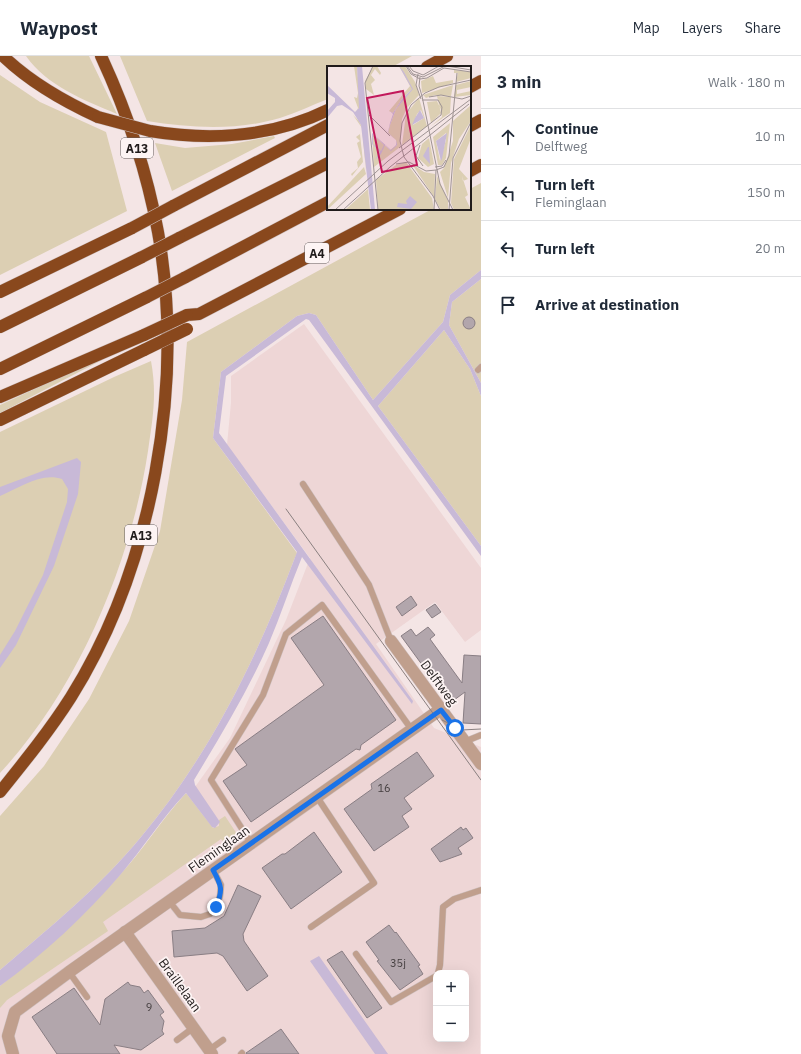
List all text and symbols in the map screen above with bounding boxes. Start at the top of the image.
text: Waypost [20,16,98,40]
text: Map [633,19,660,37]
text: Layers [682,19,723,37]
text: Share [745,19,781,37]
inset map [327,66,471,210]
text: 3 min [497,71,541,93]
text: Walk · 180 m [708,74,785,91]
text: Continue [535,119,599,138]
icon: ahead [497,126,519,148]
text: 10 m [755,128,785,145]
road number: A13 [121,138,153,158]
text: Delftweg [535,138,587,155]
text: Turn left [535,175,595,194]
icon: left [497,182,519,204]
text: 150 m [747,184,785,201]
text: Fleminglaan [535,194,607,211]
icon: left [497,238,519,260]
text: Turn left [535,239,595,258]
text: 20 m [755,240,785,257]
road number: A4 [305,243,329,263]
icon: arrive [497,294,519,316]
text: Arrive at destination [535,295,679,314]
road number: A13 [125,525,157,545]
street label: Delftweg [417,657,461,709]
route start [446,719,464,737]
house number: 16 [377,781,391,795]
street label: Fleminglaan [185,822,253,876]
route end [207,898,225,916]
street label: Braillelaan [155,955,205,1015]
house number: 35j [390,956,406,970]
map controls [433,970,469,1042]
button: + [433,970,469,1006]
house number: 9 [146,1000,152,1014]
button: − [433,1006,469,1042]

